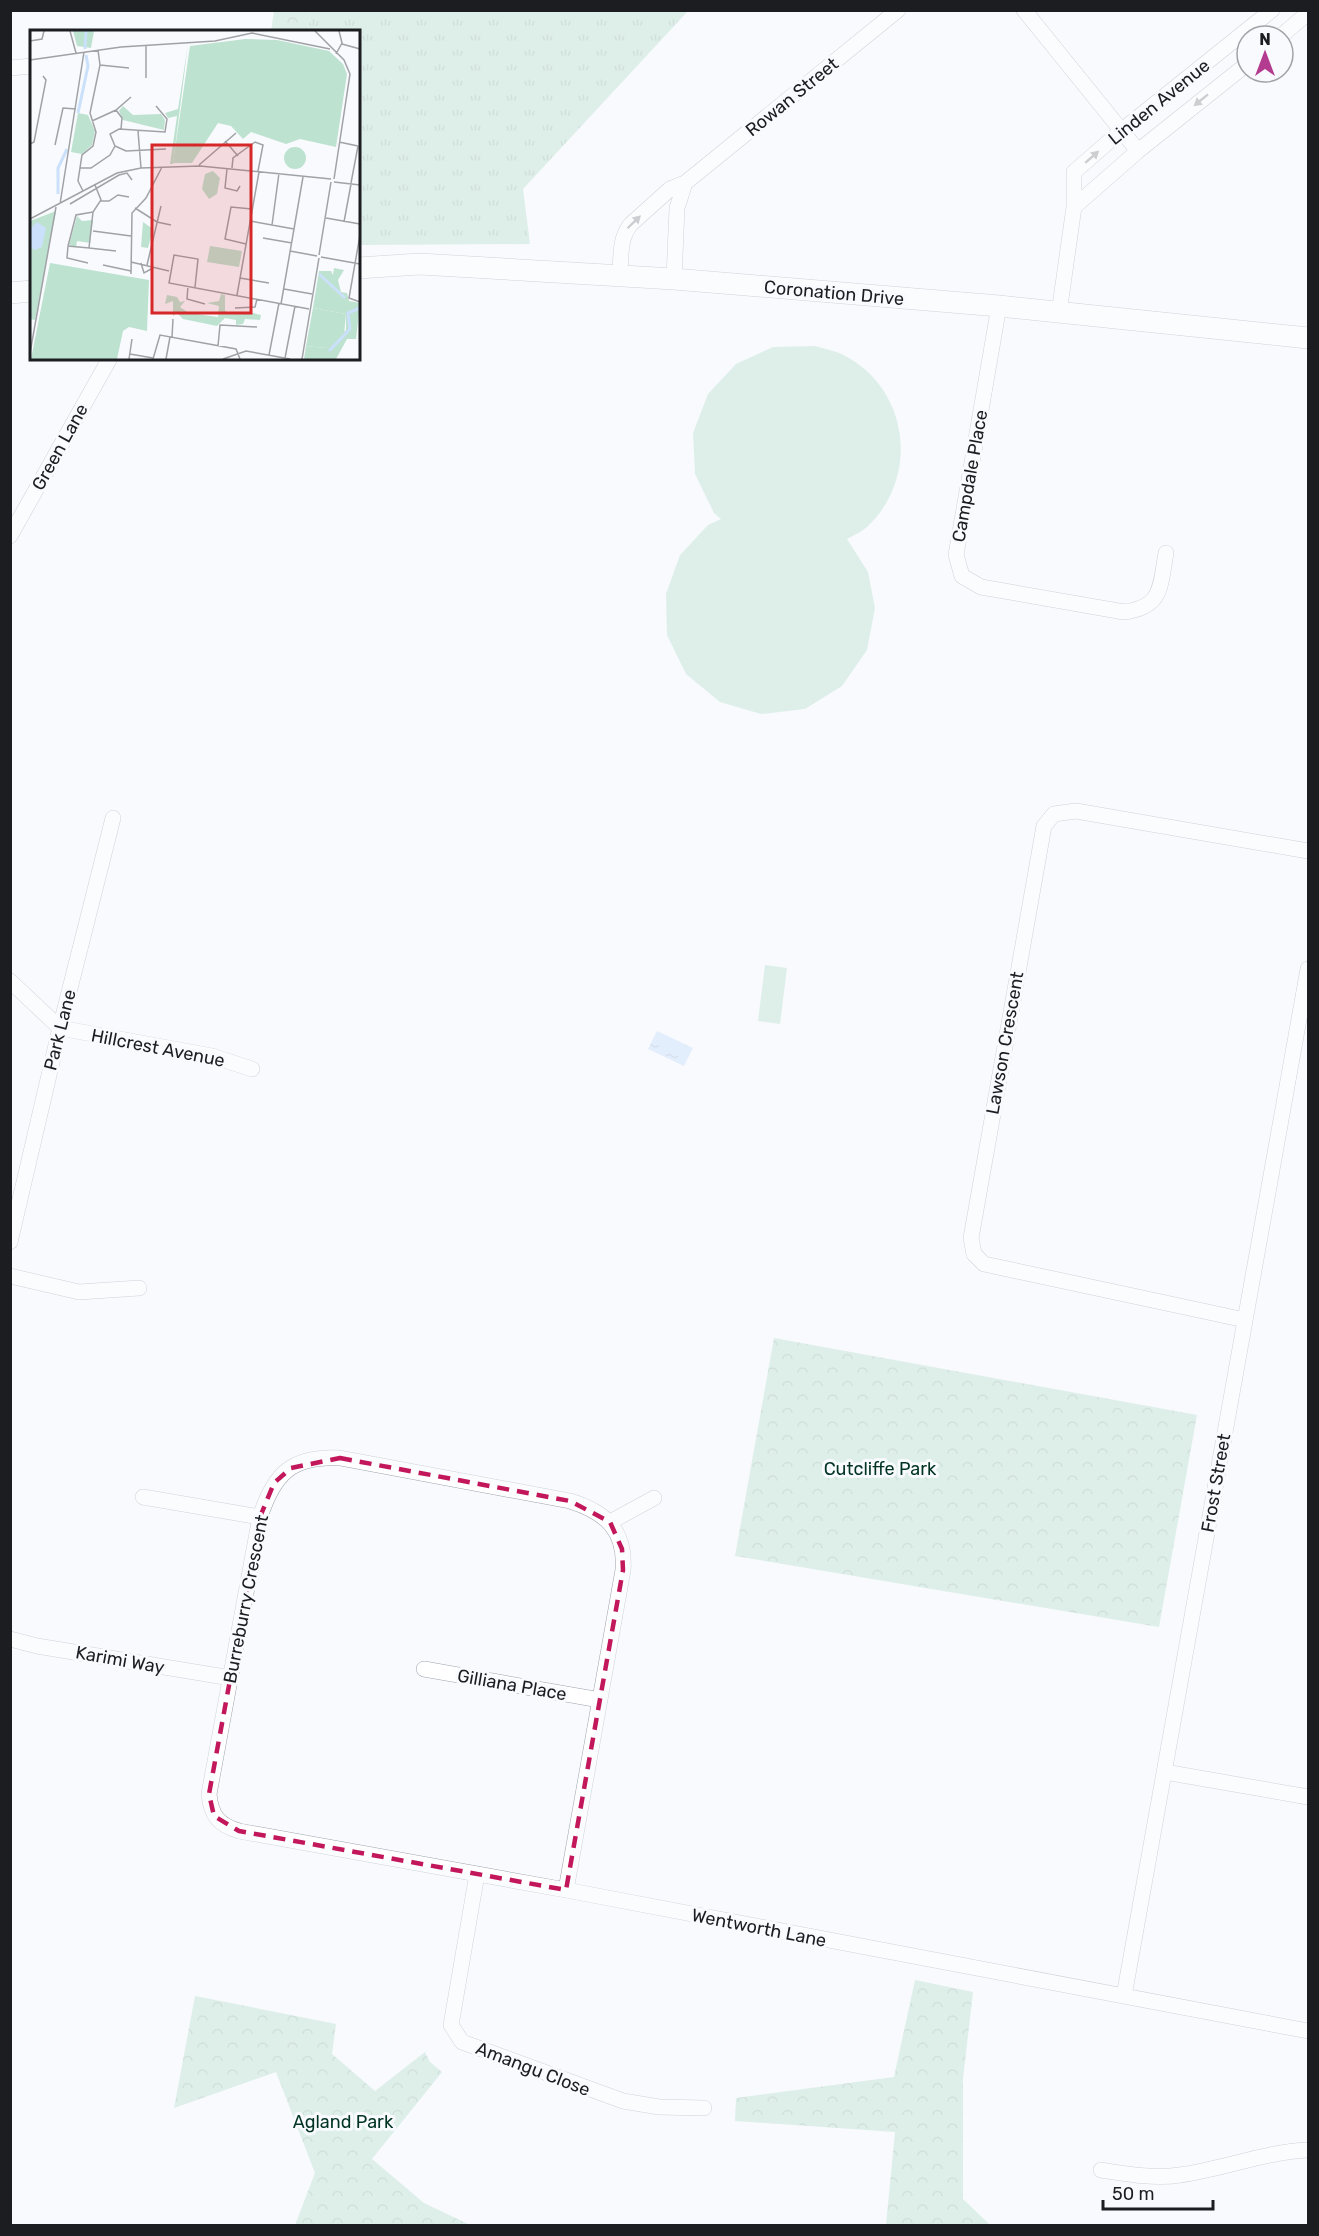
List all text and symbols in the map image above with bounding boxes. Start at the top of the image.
north arrow [1235,24,1295,84]
inset map [30,30,360,360]
text: N [1259,30,1271,49]
street label: Rowan Street [741,53,843,141]
street label: Linden Avenue [1104,54,1214,150]
one-way arrow [1193,94,1209,107]
one-way arrow [1084,151,1099,164]
one-way arrow [626,215,640,229]
street label: Coronation Drive [763,276,905,310]
street label: Green Lane [27,400,93,494]
street label: Campdale Place [948,408,992,544]
street label: Lawson Crescent [982,970,1028,1116]
street label: Park Lane [39,987,81,1073]
street label: Hillcrest Avenue [89,1024,227,1072]
street label: Frost Street [1196,1432,1236,1534]
park label: Cutcliffe Park [824,1458,937,1480]
street label: Burreburry Crescent [219,1513,273,1685]
street label: Karimi Way [74,1641,166,1679]
street label: Gilliana Place [456,1665,568,1705]
street label: Wentworth Lane [690,1904,828,1952]
street label: Amangu Close [473,2037,593,2101]
park label: Agland Park [293,2111,394,2133]
scale bar [1103,2173,1212,2211]
text: 50 m [1112,2183,1155,2205]

